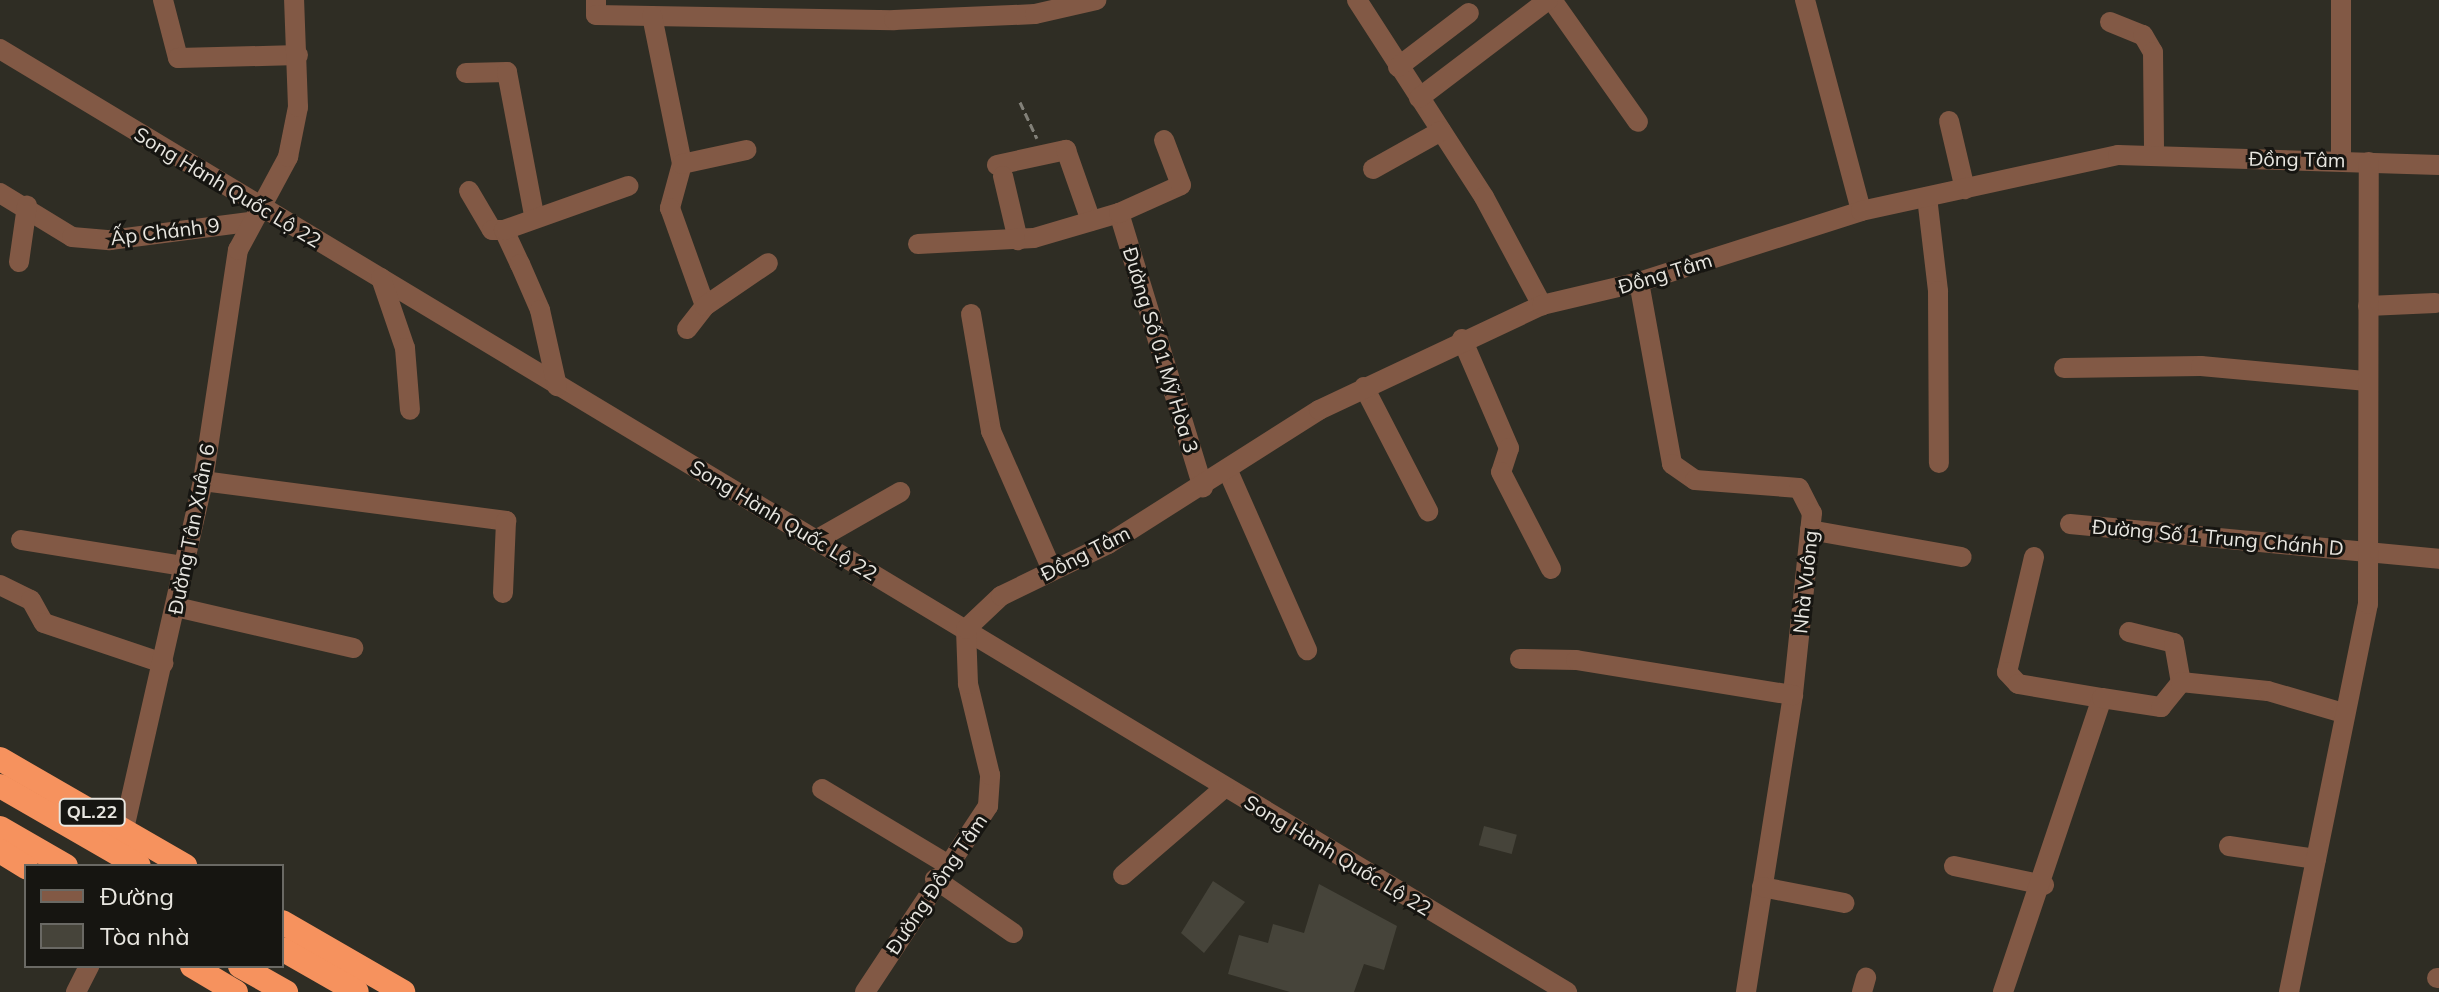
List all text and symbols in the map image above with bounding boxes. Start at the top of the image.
street label: Song Hành Quốc Lộ 22 [130,122,326,252]
street label: Đồng Tâm [2248,146,2346,172]
street label: Ấp Chánh 9 [109,212,221,250]
street label: Đường Số 01 Mỹ Hòa 3 [1118,244,1204,456]
street label: Đồng Tâm [1615,247,1715,299]
street label: Đường Tân Xuân 6 [163,442,219,616]
street label: Song Hành Quốc Lộ 22 [686,455,882,585]
street label: Đường Số 1 Trung Chánh D [2091,514,2345,560]
street label: Đồng Tâm [1036,520,1134,586]
street label: Nhà Vuông [1788,529,1822,635]
street label: Song Hành Quốc Lộ 22 [1240,790,1436,920]
road number: QL.22 [58,798,126,826]
street label: Đường Đồng Tâm [880,809,992,959]
legend [24,864,284,968]
text: Đường [100,881,174,911]
text: Tòa nhà [100,921,190,951]

